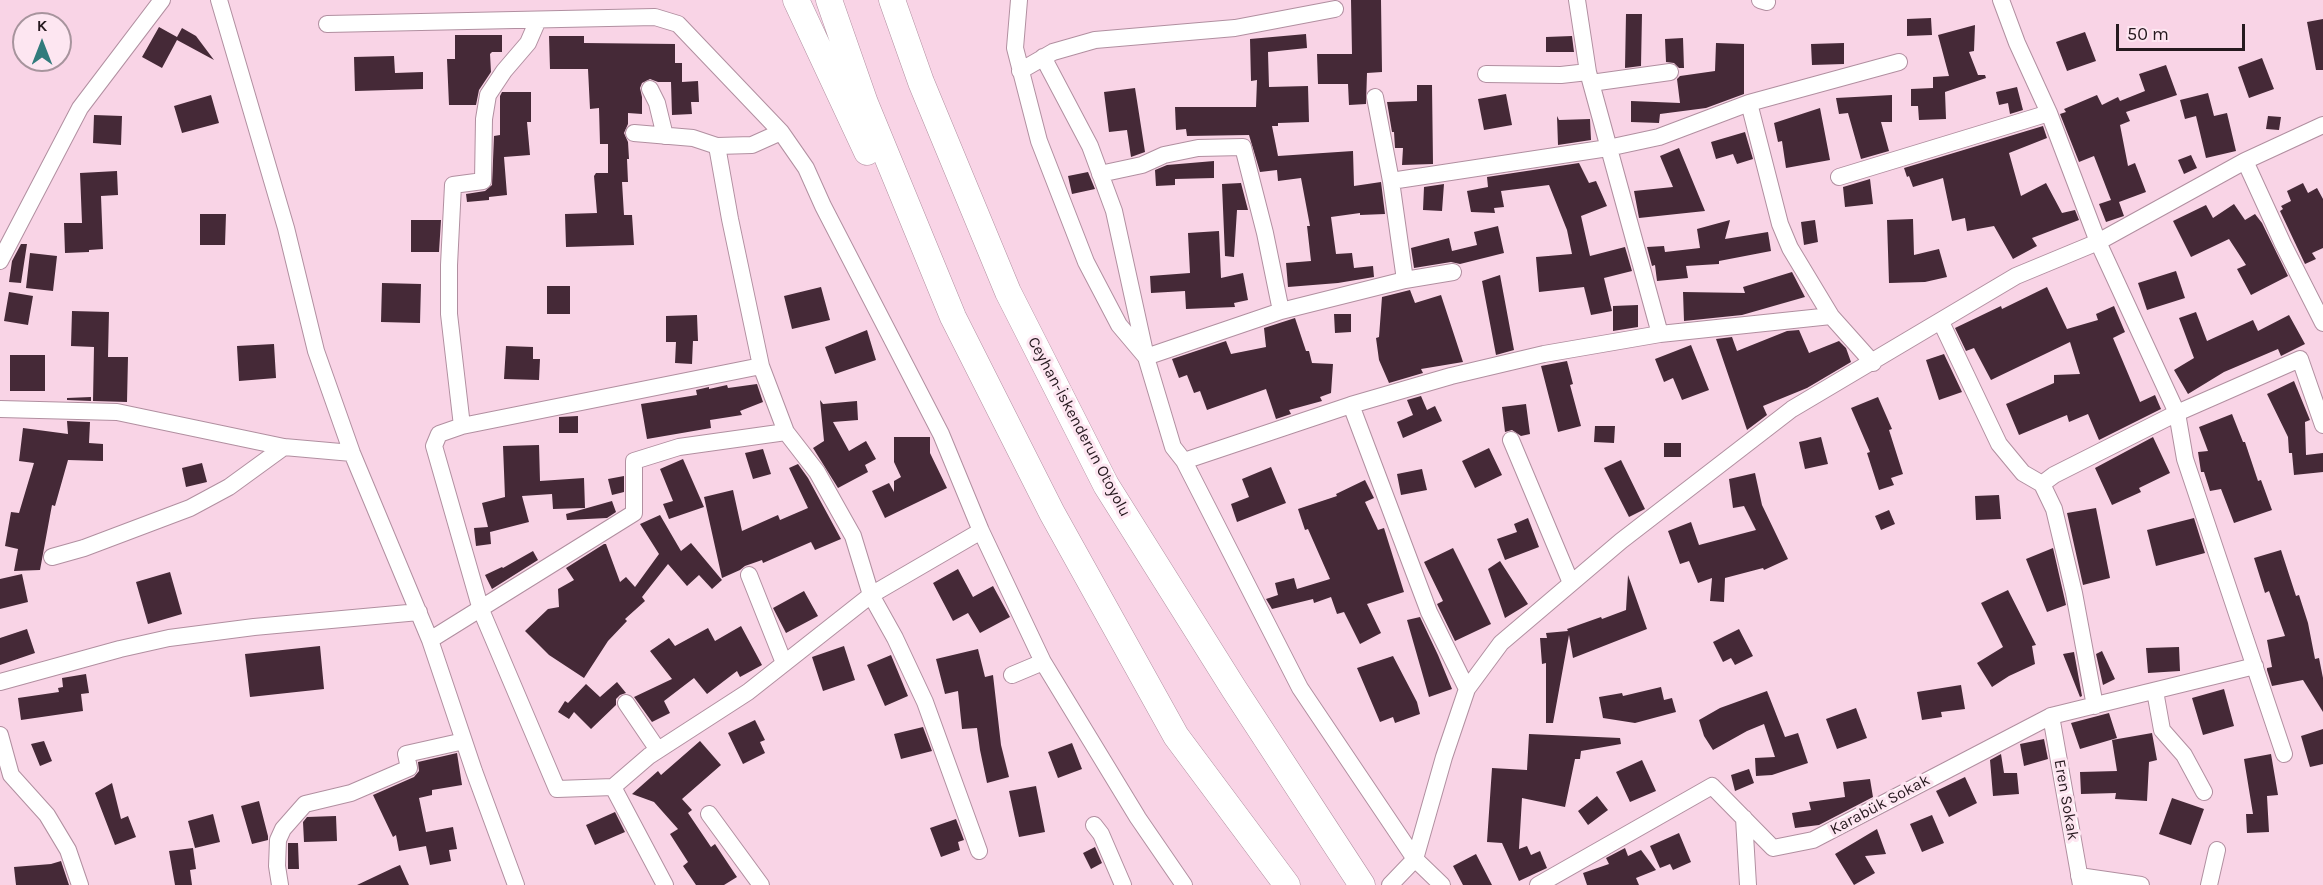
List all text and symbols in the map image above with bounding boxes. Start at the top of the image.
north arrow [12,12,72,72]
scale bar [2119,12,2248,50]
text: K [37,16,47,35]
text: 50 m [2127,23,2169,45]
street label: Ceyhan-İskenderun Otoyolu [1023,334,1135,520]
street label: Eren Sokak [2049,758,2083,842]
street label: Karabük Sokak [1827,771,1933,839]

